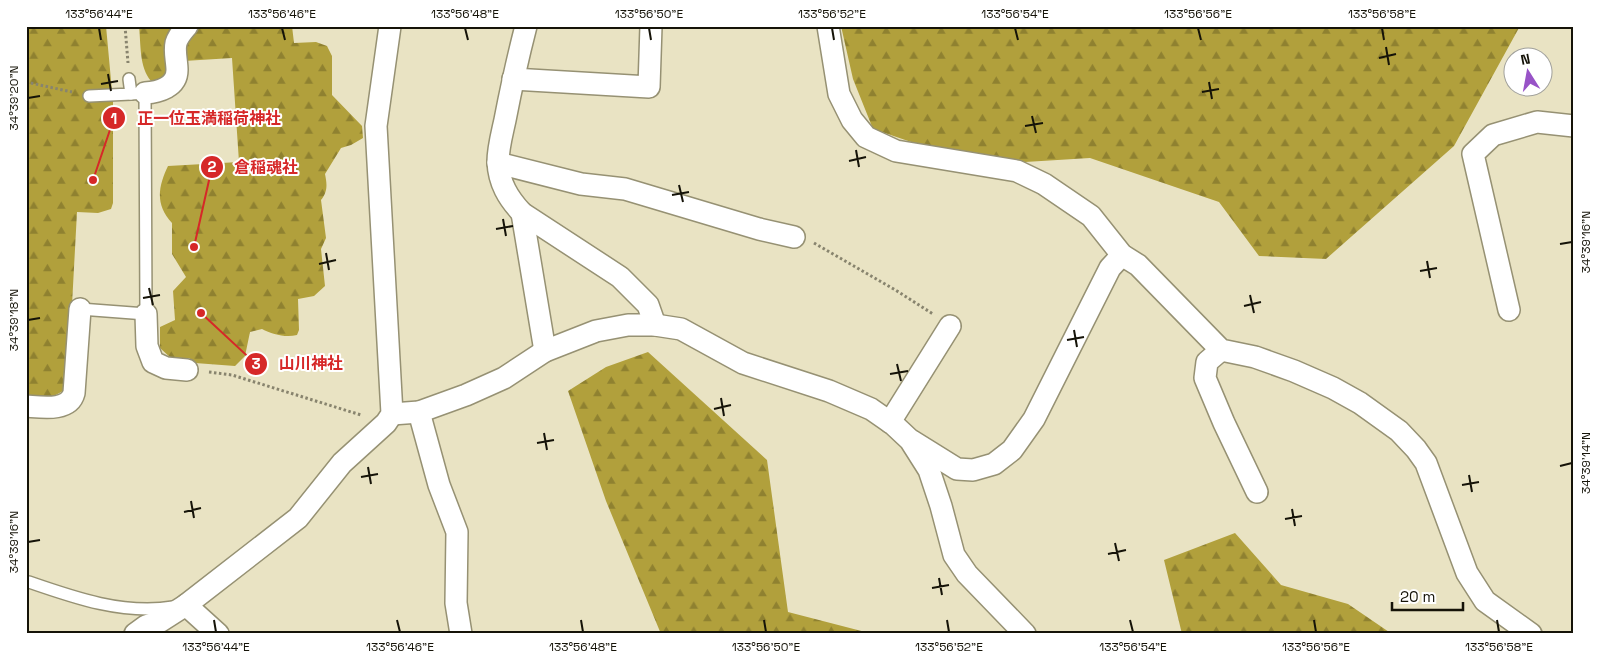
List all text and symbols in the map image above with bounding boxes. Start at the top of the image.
text: 133°56'44"E [65,6,133,22]
text: 133°56'46"E [248,6,316,22]
text: 133°56'48"E [431,6,499,22]
text: 133°56'50"E [615,6,683,22]
text: 133°56'52"E [798,6,866,22]
text: 133°56'54"E [981,6,1049,22]
text: 133°56'56"E [1164,6,1232,22]
text: 133°56'58"E [1348,6,1416,22]
north arrow [1502,48,1552,98]
text: N [1519,50,1532,69]
text: 34°39'20"N [6,66,22,130]
callout: 正一位玉満稲荷神社 [102,103,291,134]
text: 正一位玉満稲荷神社 [137,108,281,129]
text: 1 [111,109,117,128]
callout: 倉稲魂社 [199,152,308,183]
text: 2 [208,157,217,176]
text: 倉稲魂社 [234,157,298,178]
text: 34°39'16"N [1578,211,1594,273]
text: 34°39'18"N [6,289,22,351]
callout: 山川神社 [244,348,353,379]
text: 山川神社 [279,353,343,374]
text: 3 [251,354,261,373]
text: 34°39'14"N [1578,432,1594,494]
text: 34°39'16"N [6,511,22,573]
scale bar [1392,580,1464,612]
text: 20 m [1400,587,1435,606]
text: 133°56'44"E [182,639,250,655]
text: 133°56'46"E [366,639,434,655]
text: 133°56'48"E [549,639,617,655]
text: 133°56'50"E [732,639,800,655]
text: 133°56'52"E [915,639,983,655]
text: 133°56'54"E [1099,639,1167,655]
text: 133°56'56"E [1282,639,1350,655]
text: 133°56'58"E [1465,639,1533,655]

